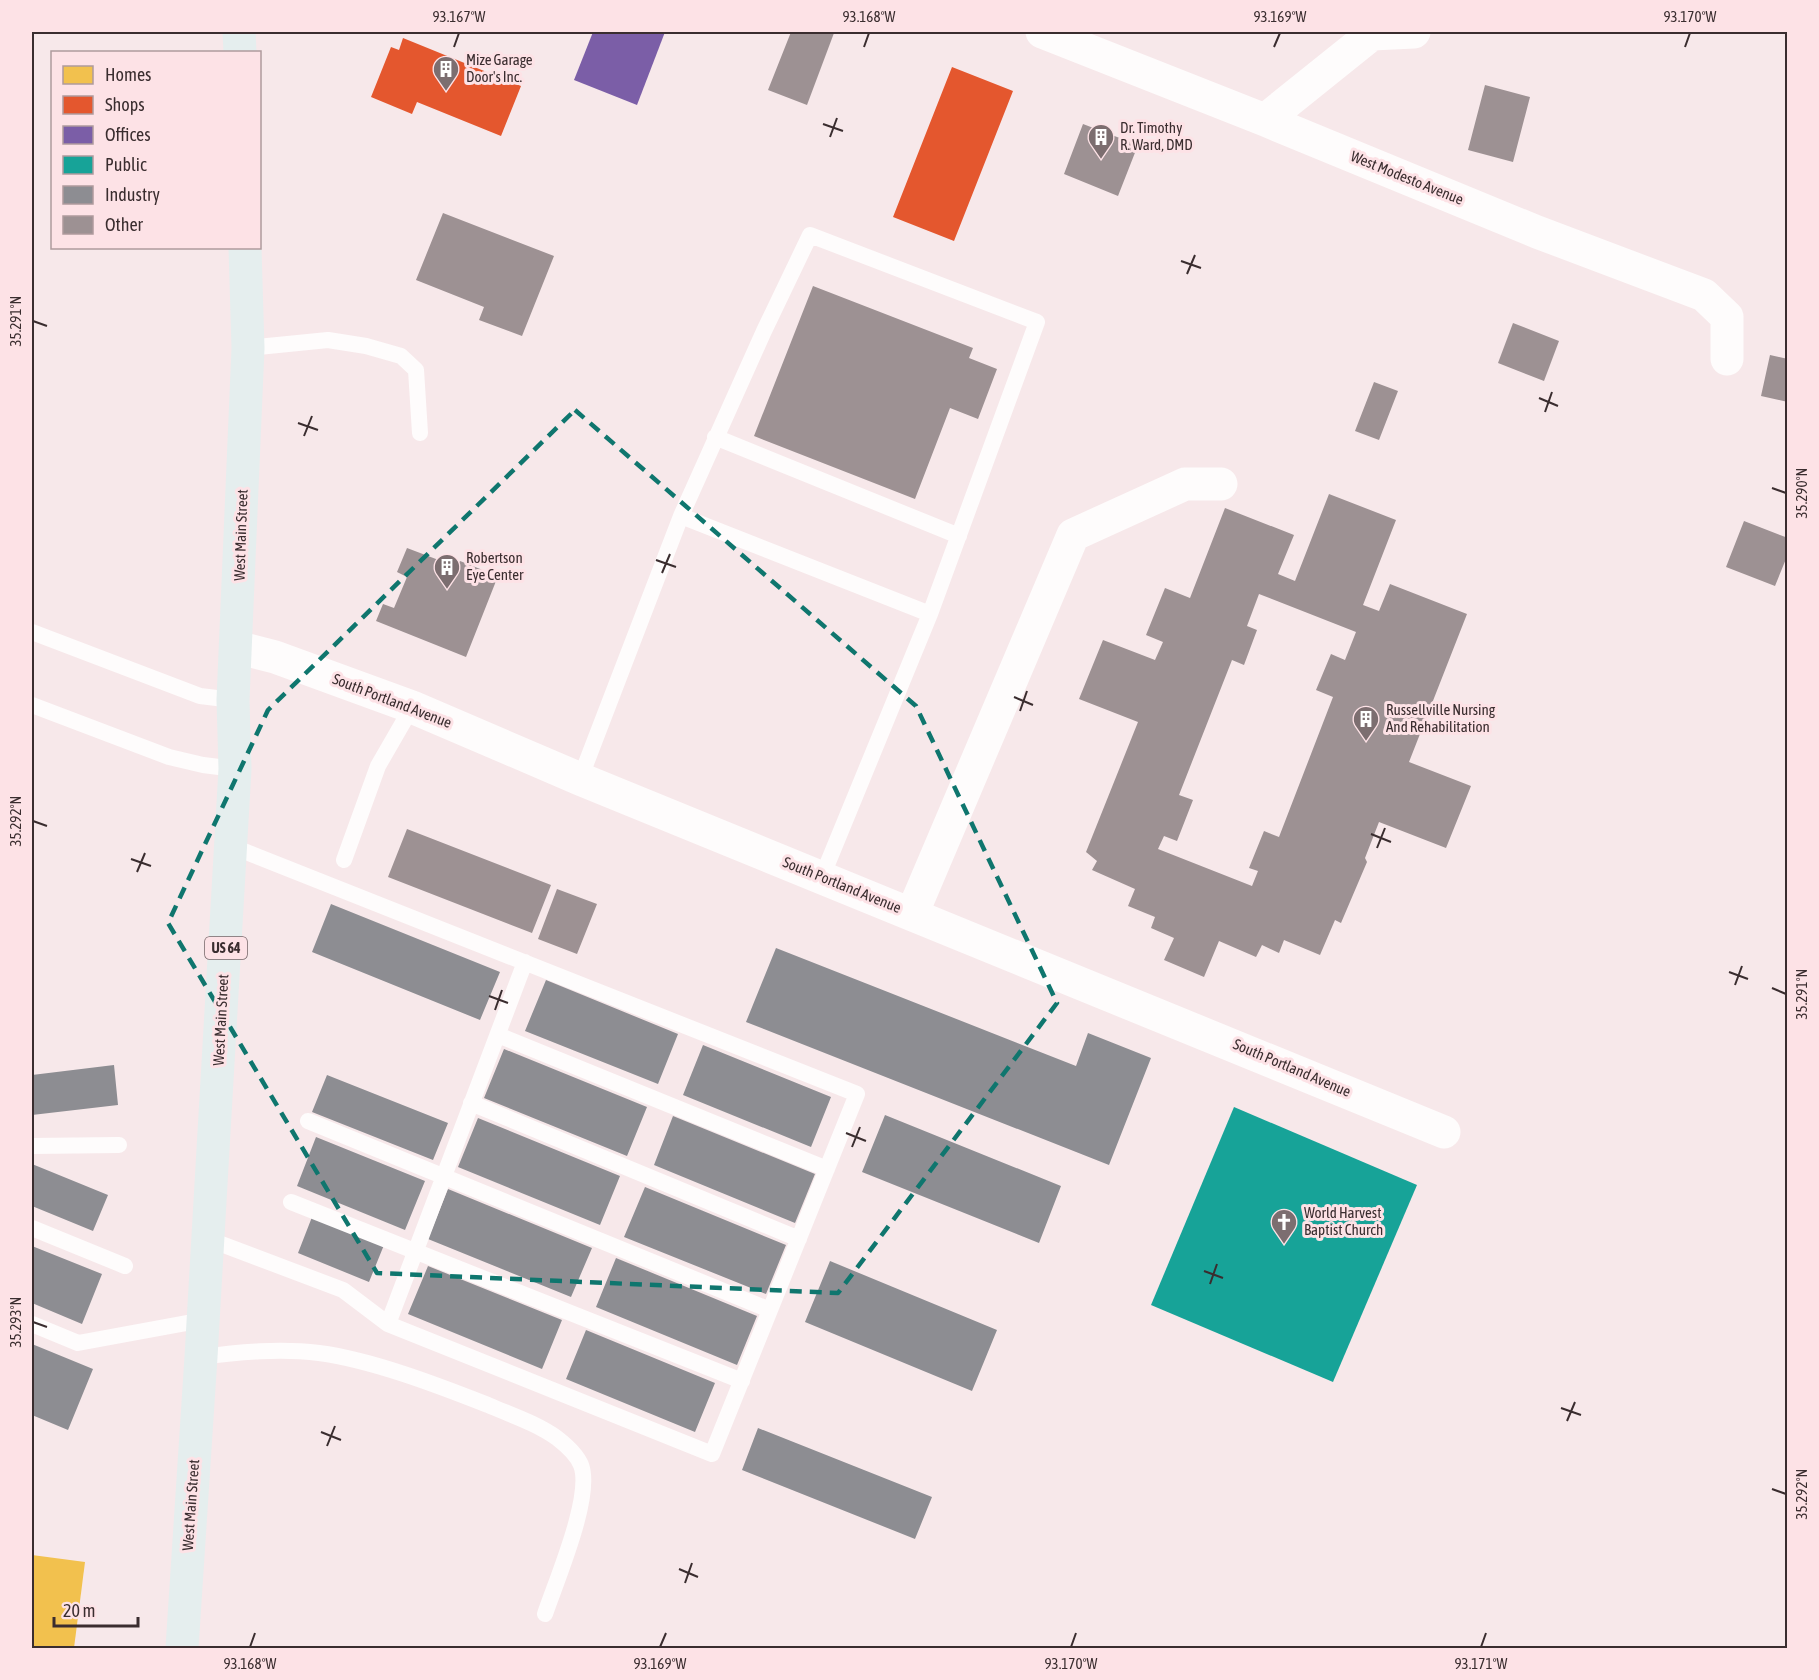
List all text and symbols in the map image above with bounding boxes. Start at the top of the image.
text: 93.167°W [433,8,486,25]
text: 93.168°W [843,8,896,25]
text: 93.169°W [1254,8,1307,25]
text: 93.170°W [1664,8,1717,25]
legend [51,51,261,249]
place label: Mize Garage Door's Inc. [466,51,533,85]
building icon: Mize Garage Door's Inc. [431,54,461,92]
text: Homes [105,64,151,85]
text: Shops [105,94,145,115]
place label: Dr. Timothy R. Ward, DMD [1120,119,1193,153]
building icon: Dr. Timothy R. Ward, DMD [1086,122,1116,160]
text: Offices [105,124,151,145]
street label: West Modesto Avenue [1348,147,1466,208]
text: Public [105,154,147,175]
text: Industry [105,184,160,205]
text: Other [105,214,144,235]
text: 35.291°N [7,296,24,346]
text: 35.290°N [1793,468,1810,518]
street label: West Main Street [230,489,251,581]
place label: Robertson Eye Center [466,549,524,583]
building icon: Robertson Eye Center [432,552,462,590]
street label: South Portland Avenue [330,670,454,731]
place label: Russellville Nursing And Rehabilitation [1386,701,1496,735]
building icon: Russellville Nursing And Rehabilitation [1351,704,1381,742]
text: 35.292°N [7,796,24,846]
street label: South Portland Avenue [781,853,904,916]
road number: US 64 [205,937,247,959]
text: 35.291°N [1793,969,1810,1019]
street label: West Main Street [210,974,231,1066]
street label: South Portland Avenue [1231,1035,1354,1100]
place label: World Harvest Baptist Church [1304,1204,1383,1238]
church icon: World Harvest Baptist Church [1269,1207,1299,1245]
text: 35.293°N [7,1297,24,1347]
street label: West Main Street [179,1459,202,1551]
text: 35.292°N [1793,1469,1810,1519]
scale bar [54,1590,138,1628]
text: 20 m [63,1600,95,1621]
text: 93.168°W [224,1655,277,1672]
text: 93.169°W [634,1655,687,1672]
text: 93.170°W [1045,1655,1098,1672]
text: 93.171°W [1455,1655,1508,1672]

